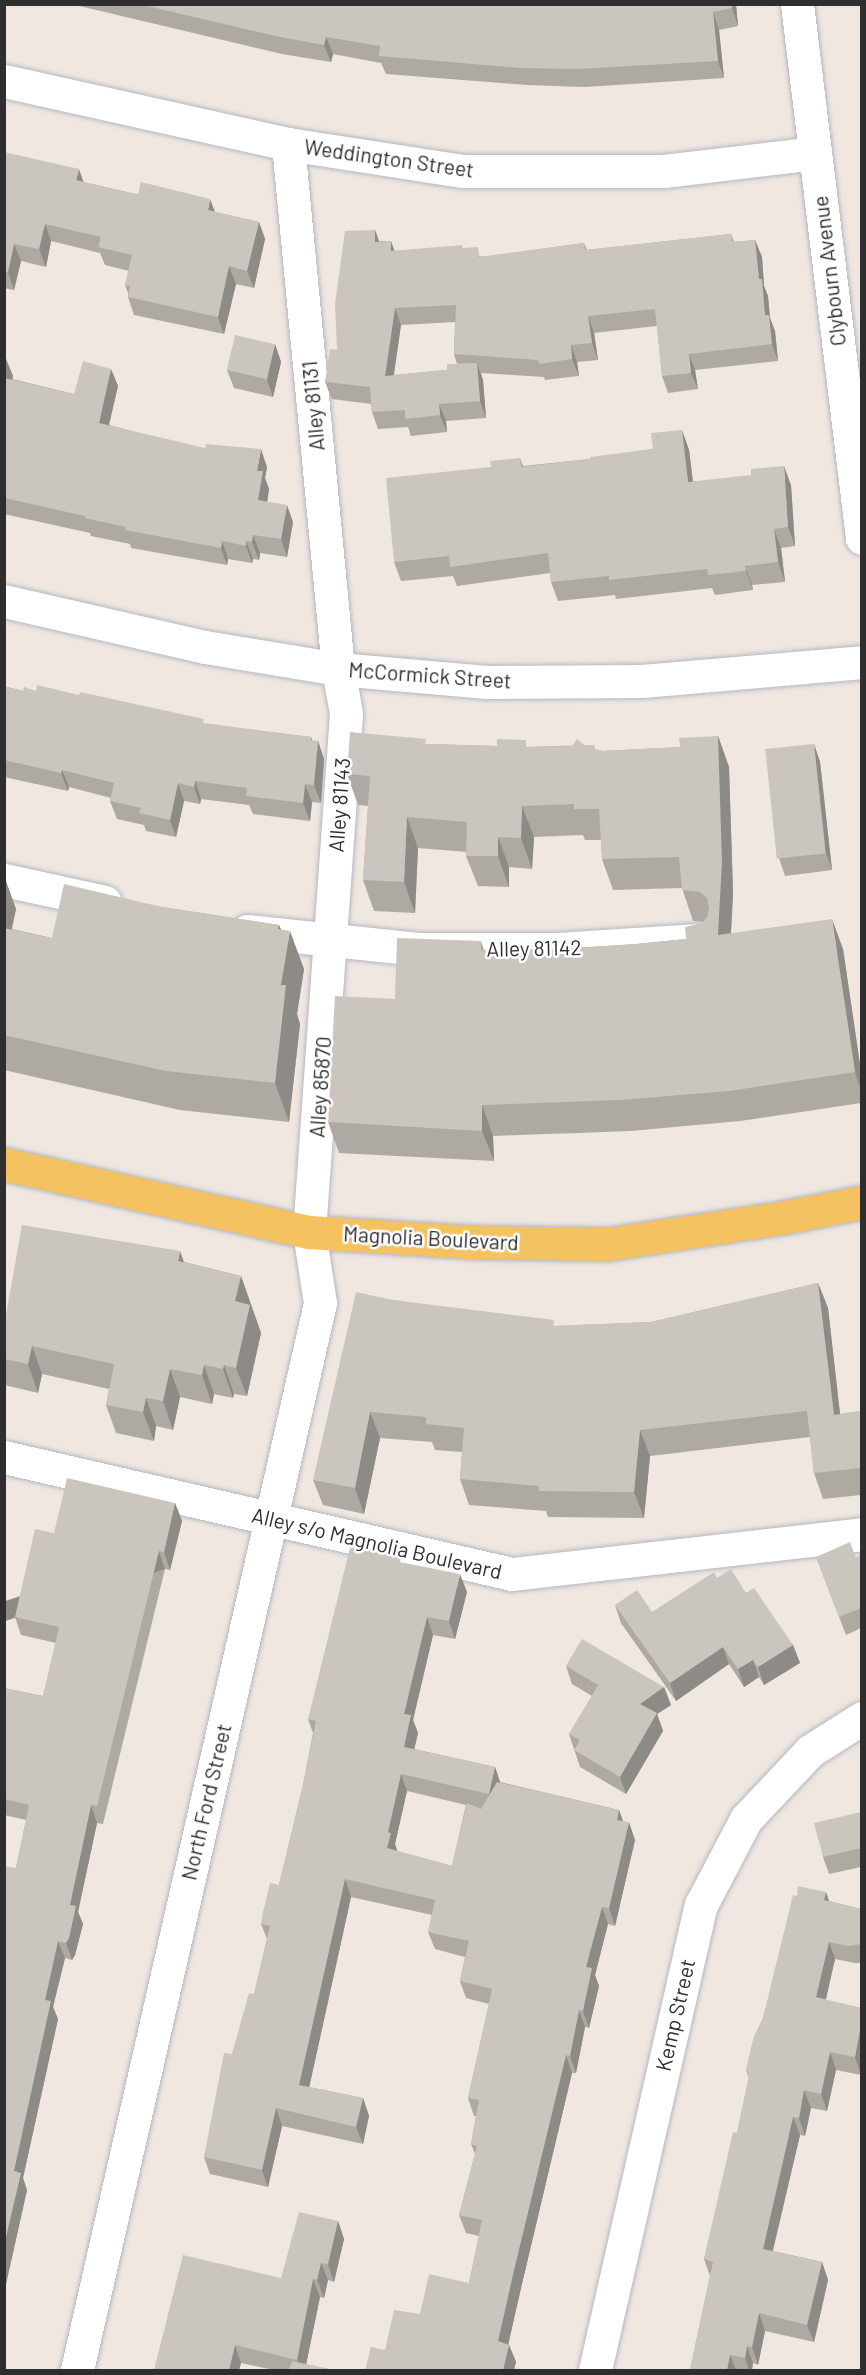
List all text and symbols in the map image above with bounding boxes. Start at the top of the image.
street label: Weddington Street [303,134,475,182]
street label: Clybourn Avenue [807,194,851,348]
street label: Alley 81131 [297,360,329,452]
street label: McCormick Street [348,657,512,693]
street label: Alley 81143 [323,757,355,853]
street label: Alley 81142 [486,935,582,961]
street label: Alley 85870 [304,1035,336,1139]
street label: Magnolia Boulevard [343,1221,519,1255]
street label: Alley s/o Magnolia Boulevard [250,1502,504,1584]
street label: North Ford Street [176,1721,236,1883]
street label: Kemp Street [650,1957,700,2073]

